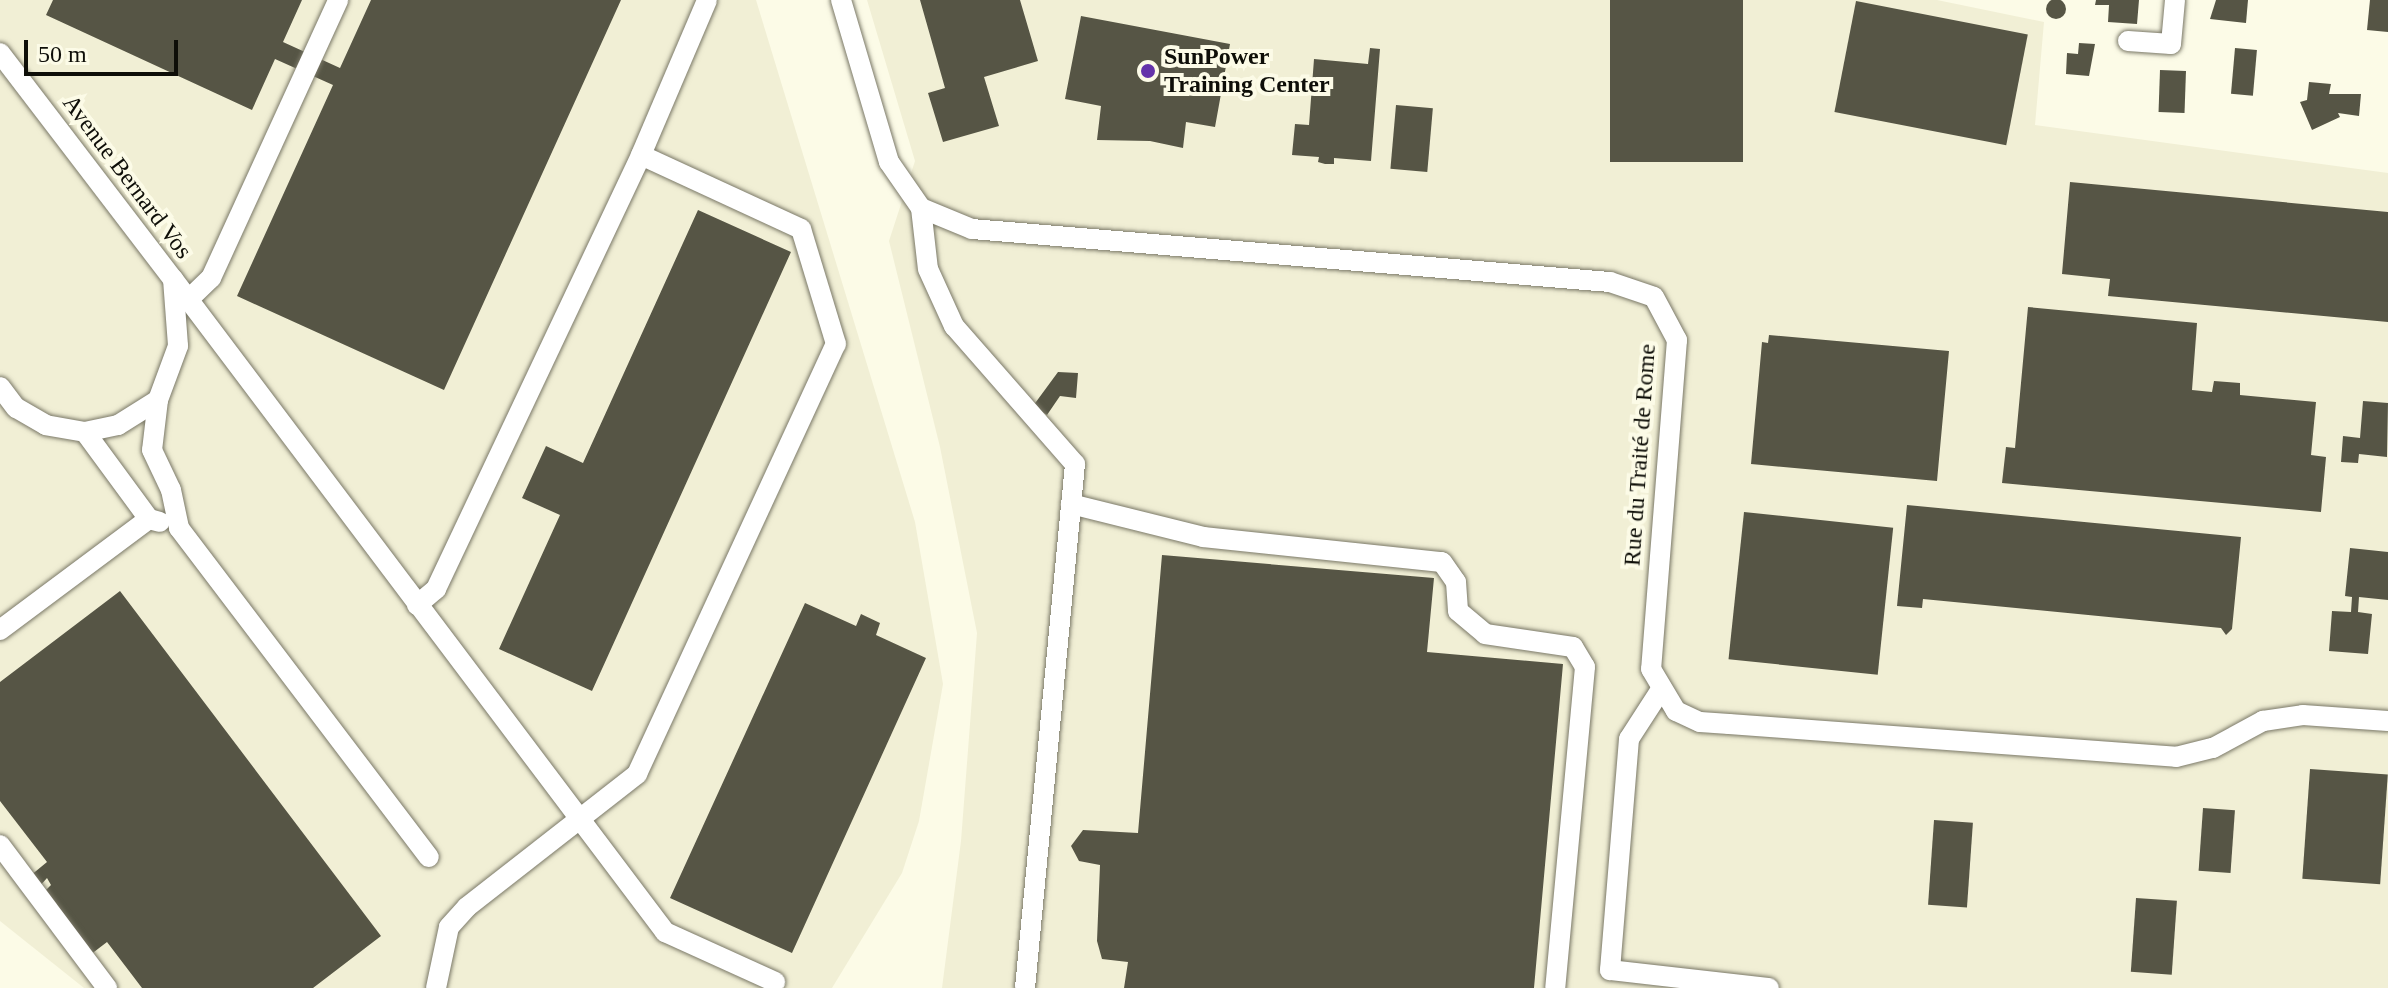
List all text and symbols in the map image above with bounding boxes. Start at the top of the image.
scale bar [28,24,182,74]
text: 50 m [38,41,87,67]
place label: SunPower Training Center [1164,43,1330,99]
marker: SunPower Training Center [1139,62,1157,80]
street label: Avenue Bernard Vos [56,89,198,265]
street label: Rue du Traité de Rome [1618,343,1662,567]

